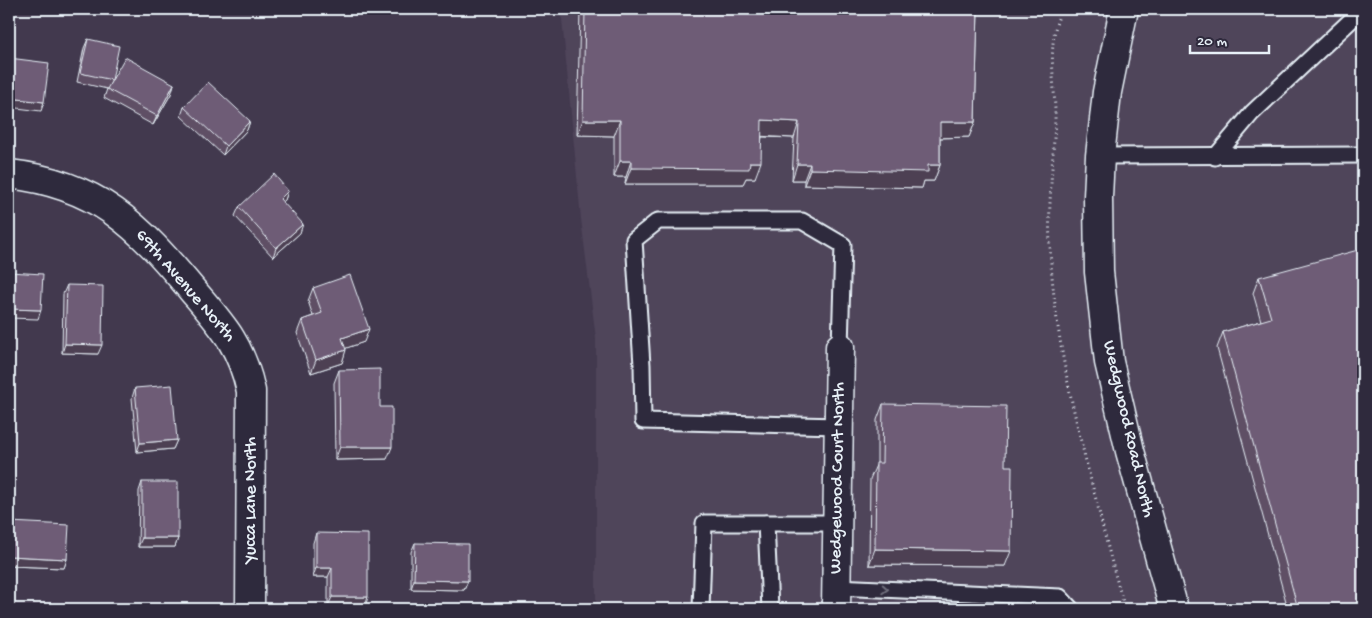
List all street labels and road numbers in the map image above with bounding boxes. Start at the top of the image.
street label: 69th Avenue North [130,225,240,347]
street label: Wedgwood Road North [1097,339,1159,520]
street label: Wedgewood Court North [826,381,850,574]
street label: Yucca Lane North [241,436,262,565]

